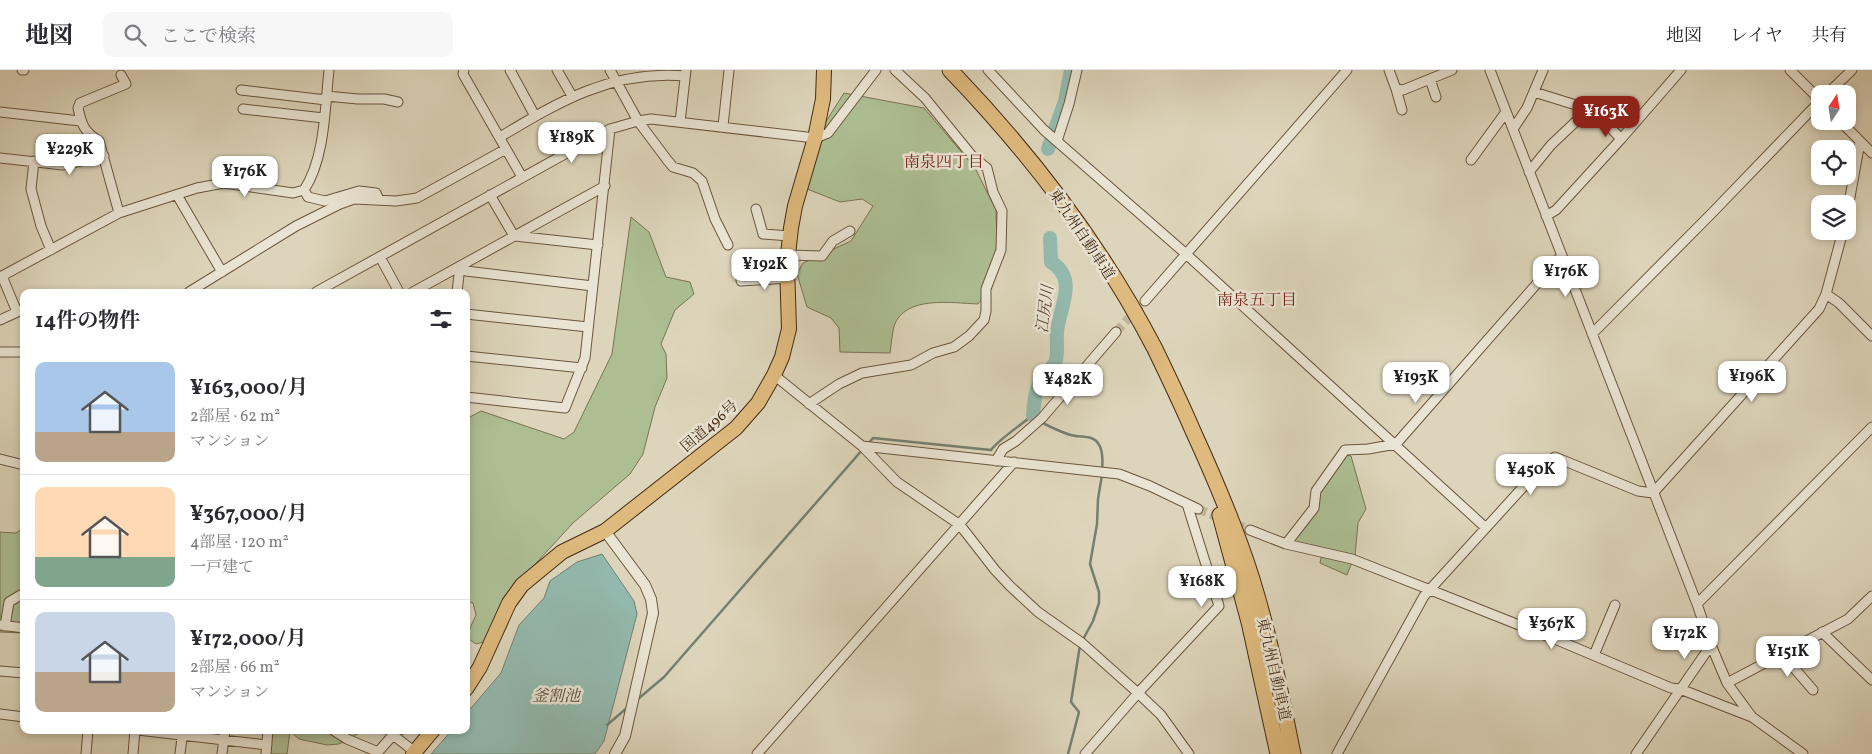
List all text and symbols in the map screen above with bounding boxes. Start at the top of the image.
search box [103,12,453,57]
text: 地図 [25,20,73,54]
icon: search [121,21,149,49]
text: ここで検索 [161,24,256,50]
text: 地図 [1666,24,1702,49]
text: レイヤ [1730,24,1783,49]
text: 共有 [1811,24,1847,49]
north arrow [1811,85,1856,130]
map controls [1811,85,1856,240]
pin: ¥163K [1571,96,1641,138]
text: ¥163K [1584,101,1628,123]
pin: ¥189K [537,122,607,164]
text: ¥189K [549,127,595,149]
pin: ¥229K [35,134,105,176]
text: ¥229K [46,139,94,161]
button: locate [1811,140,1856,185]
district label: 南泉四丁目 [904,152,984,174]
pin: ¥176K [210,156,280,198]
text: ¥176K [223,161,267,183]
street label: 東九州自動車道 [1043,185,1119,284]
button: layers [1811,195,1856,240]
pin: ¥192K [730,248,800,291]
text: ¥192K [742,254,788,276]
pin: ¥176K [1531,256,1601,298]
text: ¥176K [1544,261,1588,283]
water label: 江尻川 [1032,282,1060,334]
district label: 南泉五丁目 [1217,290,1297,312]
icon: filters [427,305,455,333]
text: 14件の物件 [35,307,140,336]
pin: ¥196K [1717,360,1787,403]
pin: ¥193K [1381,362,1451,404]
pin: ¥482K [1033,364,1103,406]
text: ¥196K [1729,366,1775,388]
text: ¥193K [1394,367,1438,389]
text: ¥482K [1044,369,1092,391]
text: ¥163,000/月 [190,374,308,403]
icon: home [75,382,135,442]
street label: 国道496号 [677,396,743,458]
text: 2部屋 · 62 m² [190,406,280,428]
text: マンション [190,431,269,453]
pin: ¥450K [1496,454,1566,496]
text: ¥450K [1507,459,1555,481]
text: ¥367,000/月 [190,500,308,529]
icon: home [75,507,135,567]
text: 4部屋 · 120 m² [190,532,289,554]
text: 一戸建て [190,557,254,579]
pin: ¥168K [1167,566,1237,608]
text: ¥168K [1179,571,1225,593]
pin: ¥367K [1517,608,1587,650]
text: ¥367K [1529,613,1575,635]
street label: 東九州自動車道 [1250,616,1295,723]
pin: ¥172K [1650,618,1720,660]
text: ¥172K [1663,623,1707,645]
text: ¥172,000/月 [190,625,307,654]
icon: home [75,632,135,692]
pin: ¥151K [1753,636,1823,678]
text: ¥151K [1767,641,1809,663]
text: 2部屋 · 66 m² [190,657,280,679]
text: マンション [190,682,269,704]
water label: 釜割池 [532,686,582,708]

